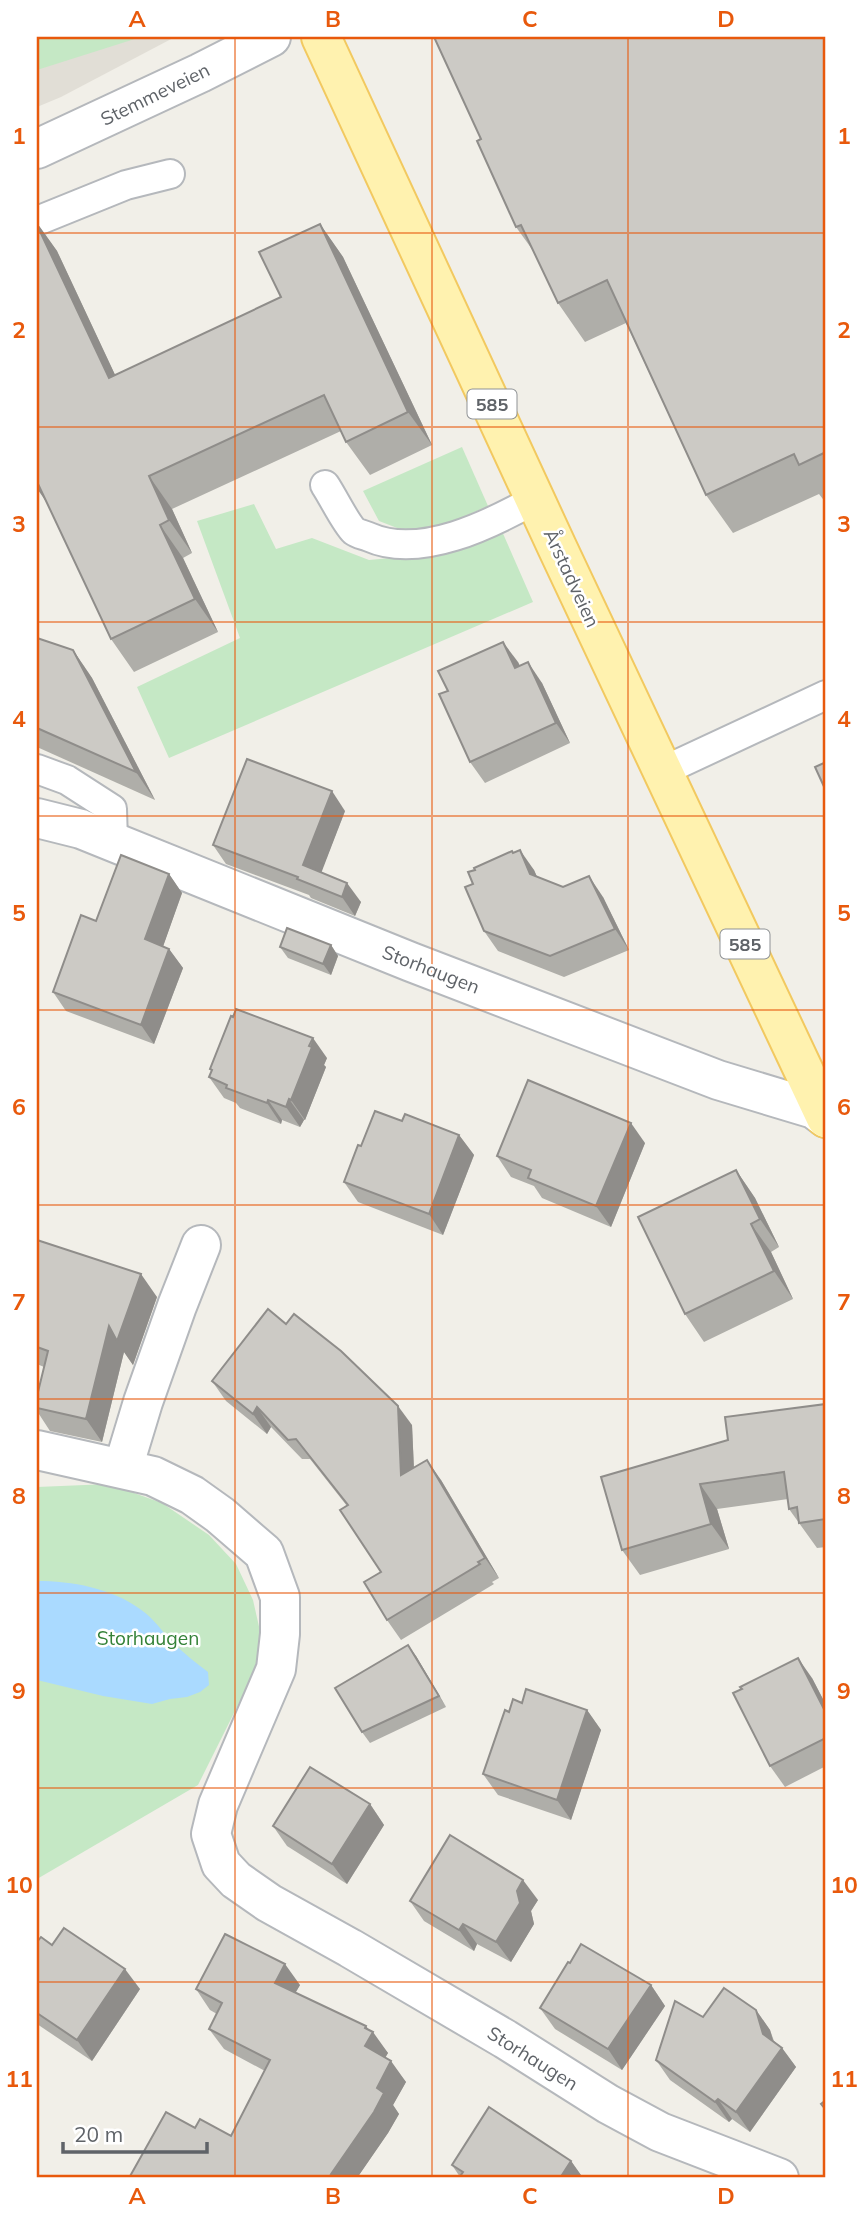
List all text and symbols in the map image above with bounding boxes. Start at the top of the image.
text: A [128,4,146,33]
text: B [325,4,341,33]
text: C [522,4,538,33]
text: D [717,4,735,33]
street label: Stemmeveien [96,57,214,131]
text: 1 [12,121,26,150]
text: 1 [837,121,851,150]
text: 2 [12,315,26,344]
text: 2 [837,315,851,344]
road number: 585 [468,390,516,418]
text: 3 [12,509,26,538]
text: 3 [837,509,851,538]
street label: Årstadveien [539,525,605,631]
text: 4 [12,704,26,733]
text: 4 [837,704,851,733]
text: 5 [12,898,26,927]
text: 5 [837,898,851,927]
road number: 585 [720,930,770,959]
street label: Storhaugen [379,939,483,999]
text: 6 [12,1092,26,1121]
text: 6 [837,1092,851,1121]
text: 7 [12,1287,26,1316]
text: 7 [837,1287,851,1316]
text: 8 [12,1481,26,1510]
text: 8 [837,1481,851,1510]
park label: Storhaugen [97,1626,199,1650]
text: 9 [12,1676,26,1705]
text: 9 [837,1676,851,1705]
text: 10 [5,1870,33,1899]
text: 10 [830,1870,858,1899]
street label: Storhaugen [483,2021,583,2095]
text: 11 [5,2064,33,2093]
text: 11 [830,2064,858,2093]
scale bar [63,2110,206,2154]
text: 20 m [74,2121,123,2147]
text: A [128,2181,146,2210]
text: B [325,2181,341,2210]
text: C [522,2181,538,2210]
text: D [717,2181,735,2210]

